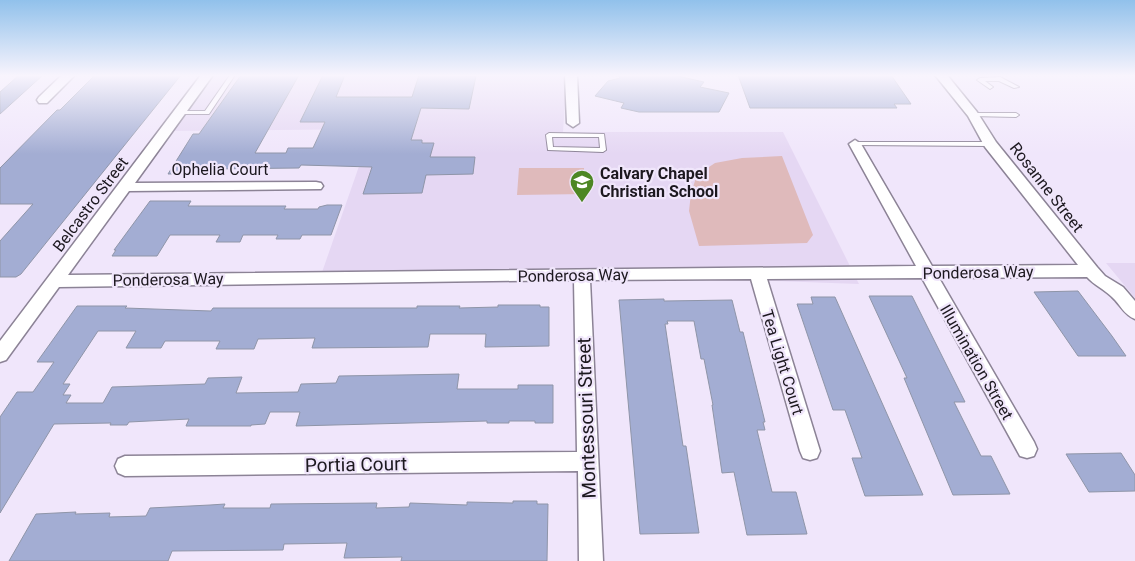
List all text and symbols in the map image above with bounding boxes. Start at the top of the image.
street label: Rosanne Street [1006,139,1087,236]
street label: Belcastro Street [49,153,132,255]
street label: Ophelia Court [171,160,269,179]
place label: Calvary Chapel Christian School [600,164,718,201]
school or university icon: Calvary Chapel Christian School [569,169,595,203]
street label: Ponderosa Way [922,262,1034,283]
street label: Ponderosa Way [517,265,629,286]
street label: Ponderosa Way [112,269,224,290]
street label: Illumination Street [936,301,1017,423]
street label: Tea Light Court [758,307,808,417]
street label: Montessouri Street [572,337,601,499]
street label: Portia Court [305,452,407,477]

